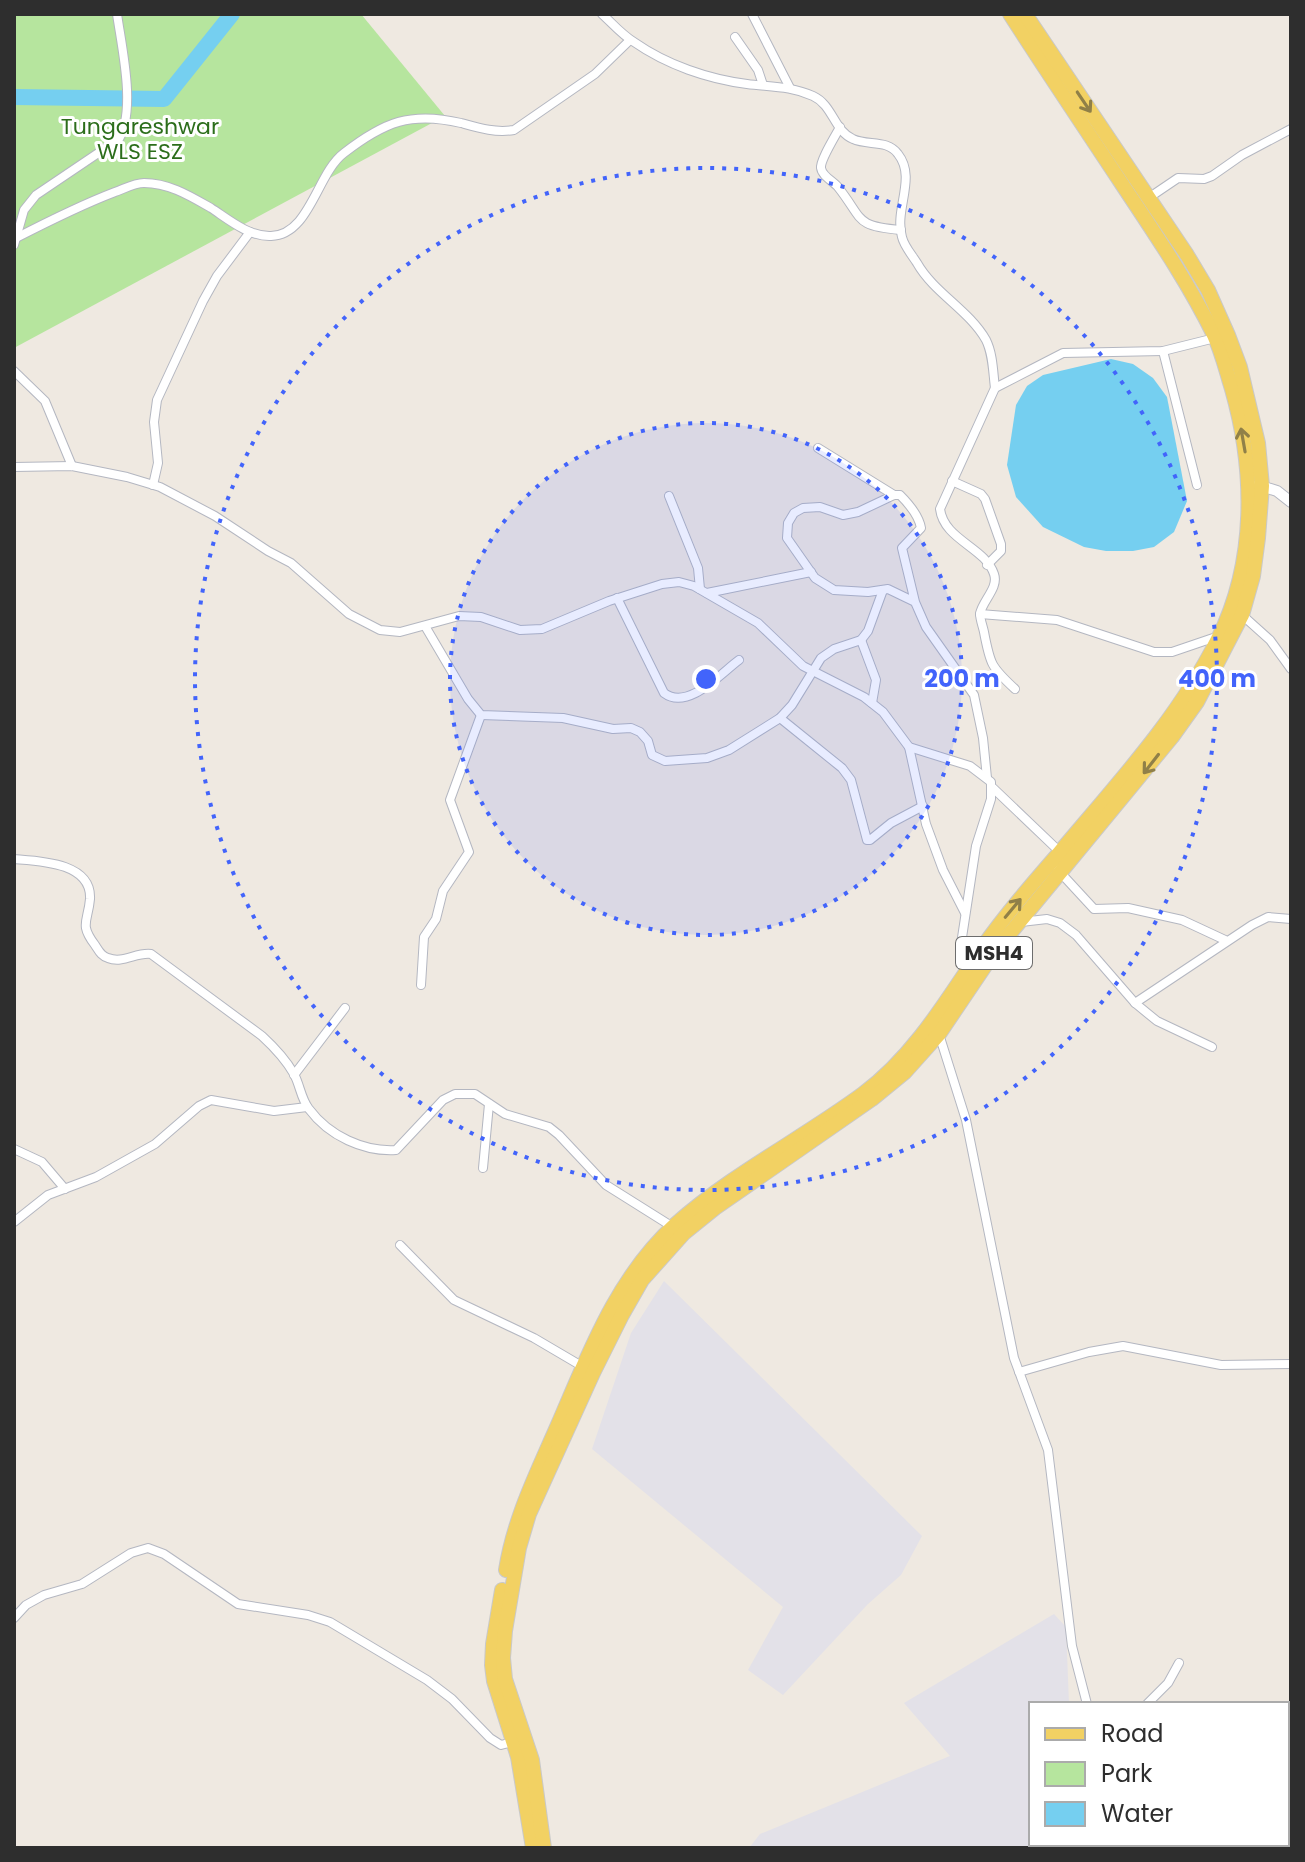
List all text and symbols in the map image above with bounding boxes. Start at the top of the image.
one-way arrow [1076,91,1092,113]
park label: Tungareshwar WLS ESZ [61,111,219,167]
one-way arrow [1235,428,1250,453]
text: 200 m [924,662,1000,695]
text: 400 m [1178,662,1256,695]
centre of rings [692,665,720,693]
one-way arrow [1143,753,1160,774]
one-way arrow [1004,898,1022,919]
road number: MSH4 [956,937,1032,969]
legend [1029,1702,1289,1846]
text: Road [1101,1717,1163,1750]
text: Park [1101,1757,1153,1790]
text: Water [1101,1797,1173,1830]

